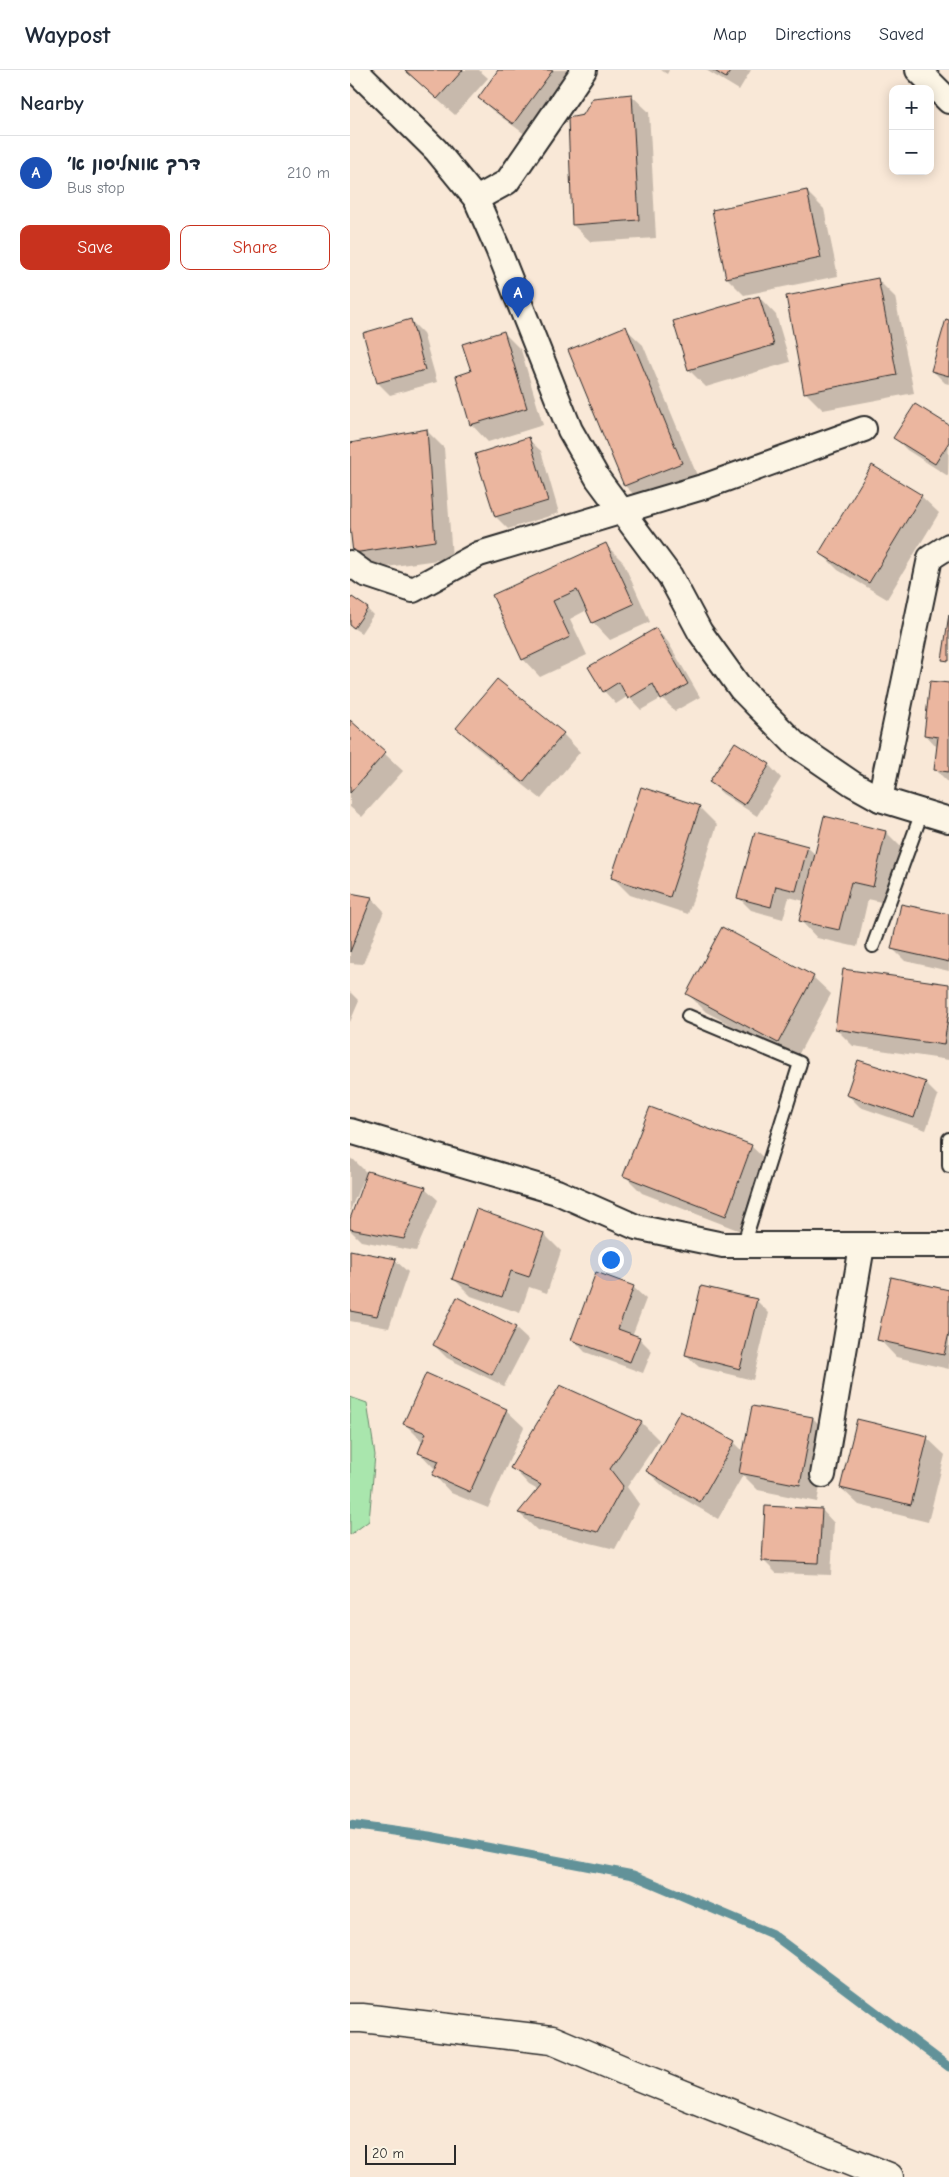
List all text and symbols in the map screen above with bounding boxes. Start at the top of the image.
text: Waypost [25,21,110,49]
text: Map [713,24,747,45]
text: Directions [775,24,851,45]
text: Saved [879,24,924,45]
map controls [889,85,934,175]
button: + [889,85,934,130]
text: Nearby [20,91,84,115]
button: − [889,130,934,175]
text: דרך אומליסון א׳ [67,153,201,175]
text: A [32,164,40,182]
text: 210 m [287,164,330,182]
text: Bus stop [67,179,125,197]
button: Save [20,225,170,270]
button: Share [180,225,330,270]
pin: A [502,277,534,318]
your location [598,1247,624,1273]
scale bar [365,2142,456,2165]
text: 20 m [372,2145,404,2162]

